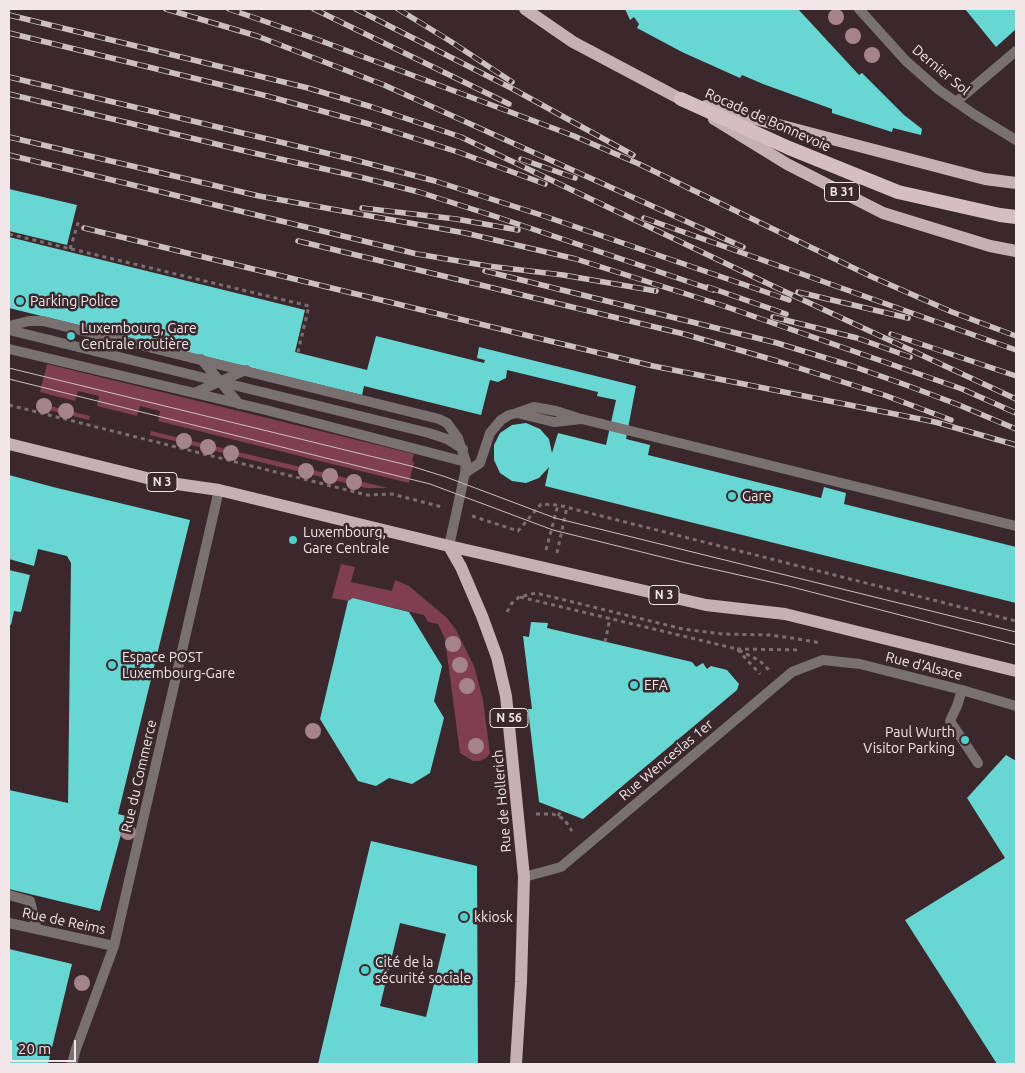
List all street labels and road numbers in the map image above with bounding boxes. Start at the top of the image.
street label: Dernier Sol [909,41,973,99]
street label: Rocade de Bonnevoie [703,85,833,155]
road number: B 31 [824,182,860,202]
road number: N 3 [147,472,177,492]
road number: N 3 [649,586,679,604]
street label: Rue d'Alsace [884,648,964,684]
road number: N 56 [490,708,528,728]
street label: Rue Wenceslas 1er [616,716,716,804]
street label: Rue du Commerce [118,718,160,834]
street label: Rue de Hollerich [489,749,515,853]
street label: Rue de Reims [21,904,107,938]

